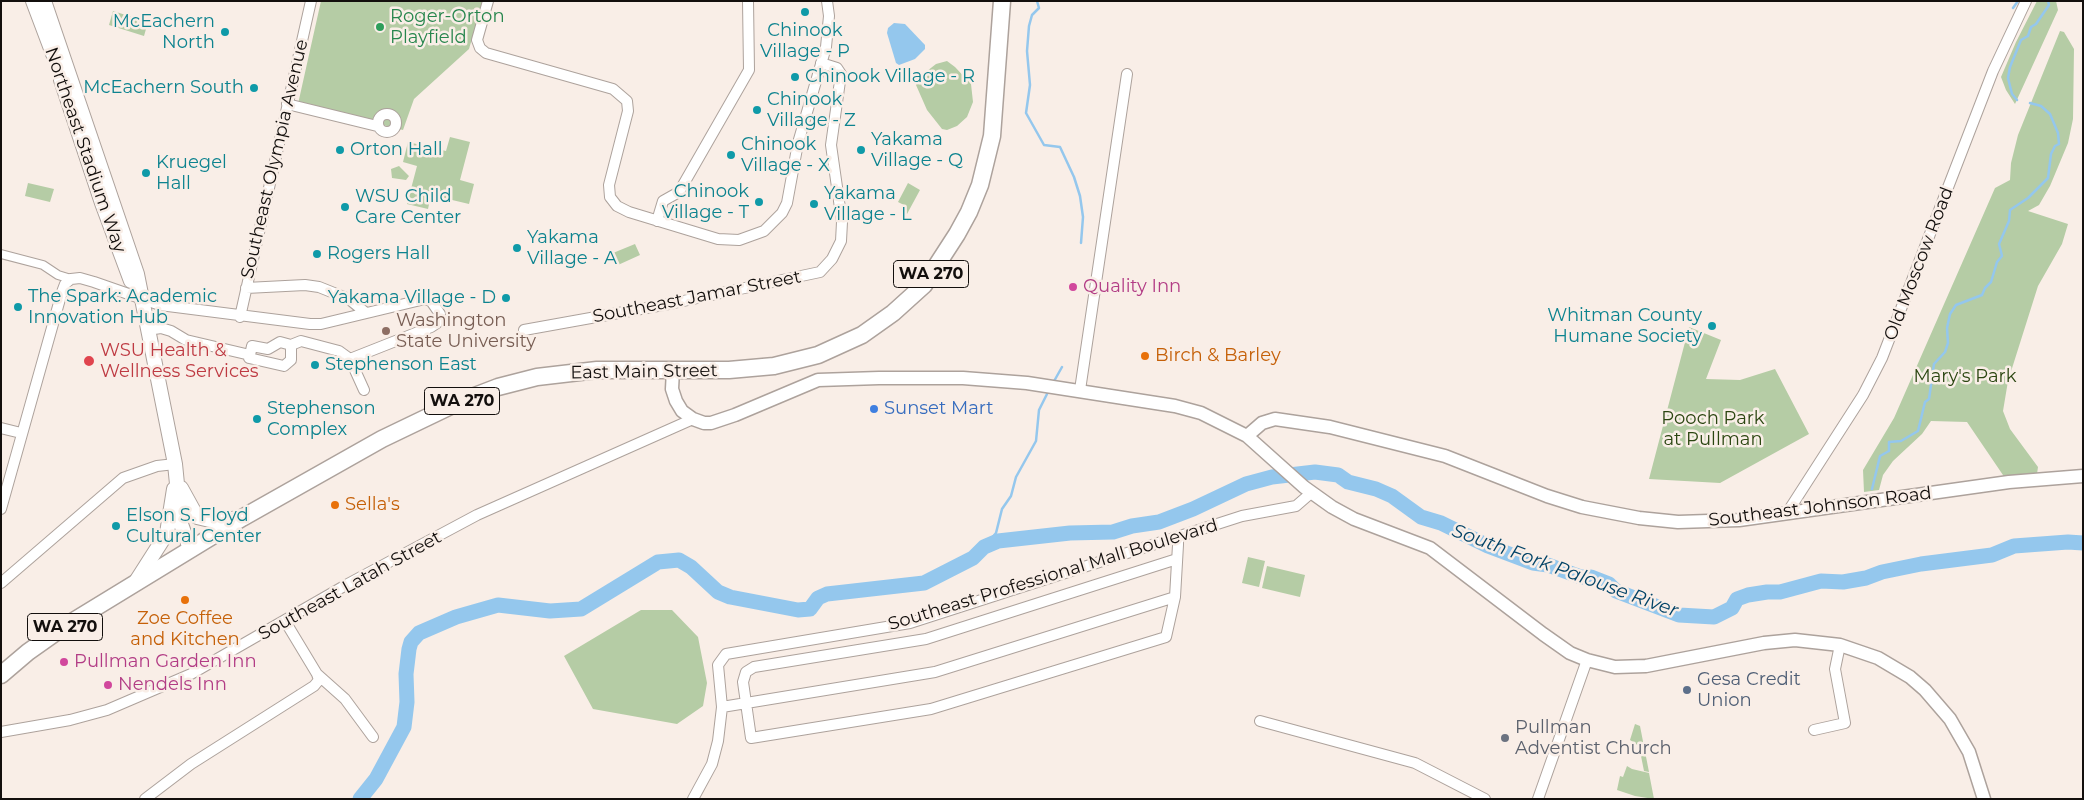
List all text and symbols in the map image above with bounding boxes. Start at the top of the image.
place label: Roger-Orton Playfield [390,6,505,48]
marker: Chinook Village - P [799,6,811,18]
place label: McEachern North [113,11,215,54]
place label: Chinook Village - P [760,20,850,62]
marker: Roger-Orton Playfield [374,21,386,33]
marker: McEachern North [219,26,231,38]
street label: Southeast Olympia Avenue [237,37,313,281]
street label: Northeast Stadium Way [40,45,130,255]
place label: Chinook Village - R [805,66,975,88]
marker: Chinook Village - R [789,71,801,83]
place label: McEachern South [83,77,244,99]
marker: McEachern South [248,82,260,94]
place label: Chinook Village - Z [767,89,856,132]
marker: Chinook Village - Z [751,104,763,116]
place label: Yakama Village - Q [871,129,963,172]
place label: Chinook Village - X [741,134,830,176]
place label: Orton Hall [350,139,443,161]
marker: Orton Hall [334,144,346,156]
marker: Yakama Village - Q [855,144,867,156]
marker: Chinook Village - X [725,149,737,161]
place label: Kruegel Hall [156,152,227,194]
marker: Kruegel Hall [140,167,152,179]
place label: Chinook Village - T [662,181,749,223]
place label: Yakama Village - L [824,183,912,225]
street label: Old Moscow Road [1880,184,1958,344]
place label: WSU Child Care Center [355,186,461,228]
marker: Chinook Village - T [753,196,765,208]
marker: Yakama Village - L [808,198,820,210]
marker: WSU Child Care Center [339,201,351,213]
place label: Yakama Village - A [527,227,617,270]
marker: Yakama Village - A [511,242,523,254]
place label: Rogers Hall [327,243,430,265]
marker: Rogers Hall [311,248,323,260]
road number: WA 270 [894,260,968,288]
street label: Southeast Jamar Street [591,266,803,328]
place label: Quality Inn [1083,276,1181,298]
marker: Quality Inn [1067,281,1079,293]
place label: The Spark: Academic Innovation Hub [28,286,217,328]
place label: Yakama Village - D [328,287,496,309]
marker: Yakama Village - D [500,292,512,304]
marker: The Spark: Academic Innovation Hub [12,301,24,313]
place label: Whitman County Humane Society [1547,305,1702,348]
place label: Washington State University [396,310,536,352]
marker: Whitman County Humane Society [1706,320,1718,332]
marker: Washington State University [380,325,392,337]
place label: WSU Health & Wellness Services [100,340,259,382]
place label: Birch & Barley [1155,345,1281,367]
marker: Birch & Barley [1139,350,1151,362]
marker: WSU Health & Wellness Services [82,354,96,368]
place label: Stephenson East [325,354,477,376]
marker: Stephenson East [309,359,321,371]
street label: East Main Street [570,360,718,384]
park label: Mary's Park [1914,366,2016,388]
road number: WA 270 [424,388,500,414]
place label: Stephenson Complex [267,398,376,440]
place label: Sunset Mart [884,398,994,420]
marker: Sunset Mart [868,403,880,415]
park label: Pooch Park at Pullman [1661,408,1765,450]
marker: Stephenson Complex [251,413,263,425]
street label: Southeast Johnson Road [1707,483,1933,531]
place label: Sella's [345,494,400,516]
marker: Sella's [329,499,341,511]
place label: Elson S. Floyd Cultural Center [126,505,262,548]
street label: Southeast Professional Mall Boulevard [886,514,1220,636]
water label: South Fork Palouse River [1449,519,1681,623]
marker: Elson S. Floyd Cultural Center [110,520,122,532]
street label: Southeast Latah Street [255,527,445,645]
marker: Zoe Coffee and Kitchen [179,594,191,606]
place label: Zoe Coffee and Kitchen [130,608,240,650]
road number: WA 270 [28,614,102,640]
place label: Pullman Garden Inn [74,651,257,673]
marker: Pullman Garden Inn [58,656,70,668]
place label: Gesa Credit Union [1697,669,1801,712]
place label: Nendels Inn [118,674,227,696]
marker: Nendels Inn [102,679,114,691]
marker: Gesa Credit Union [1681,684,1693,696]
place label: Pullman Adventist Church [1515,717,1672,760]
marker: Pullman Adventist Church [1499,732,1511,744]

